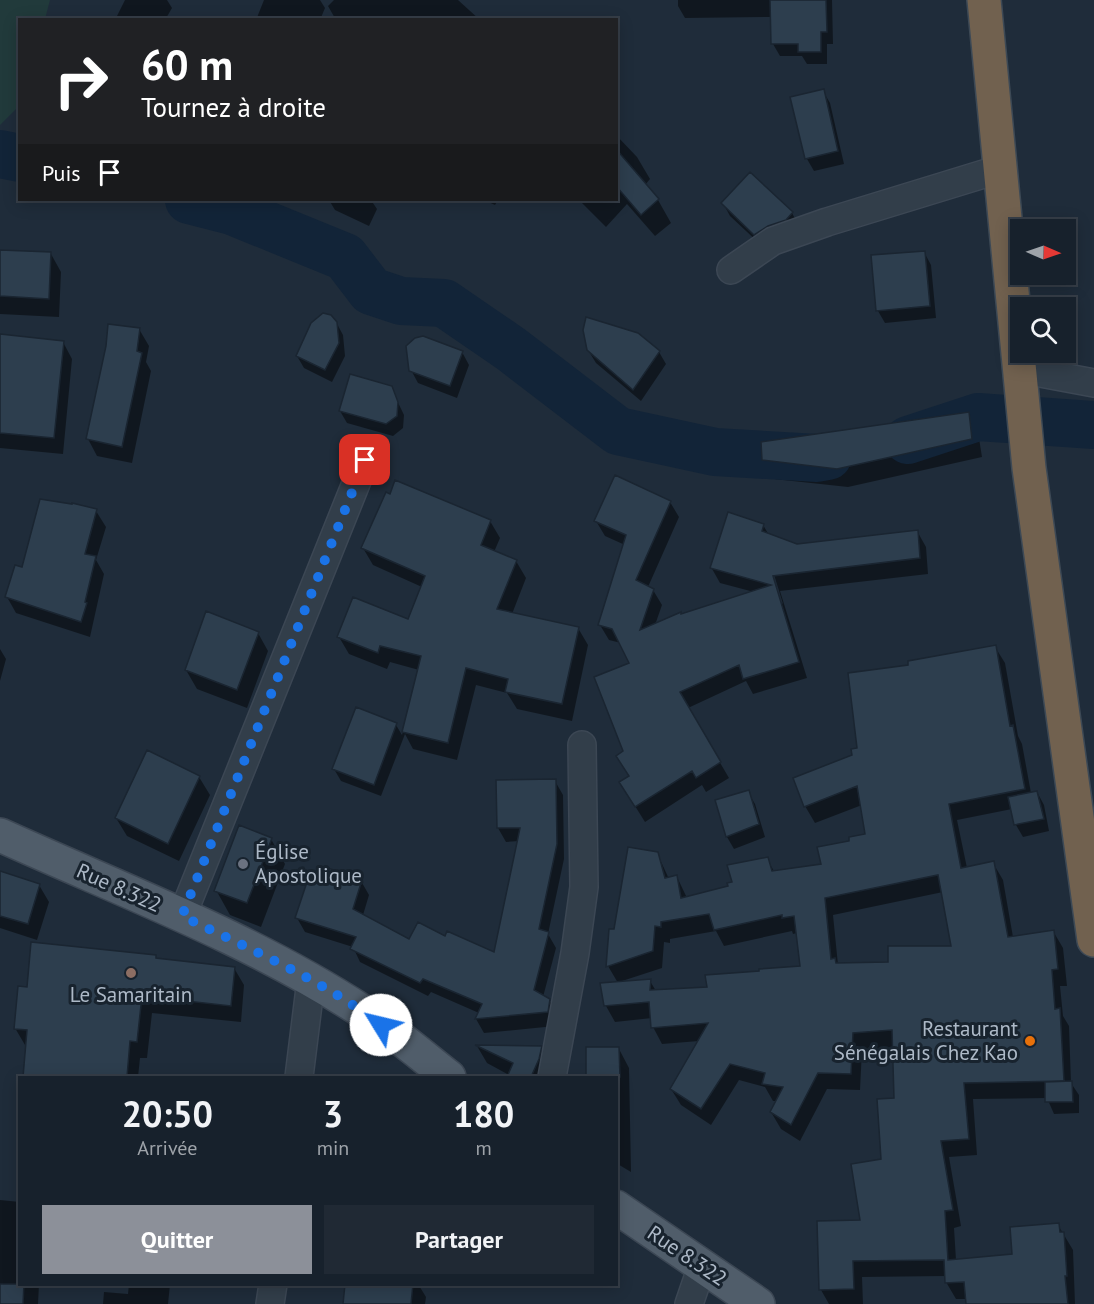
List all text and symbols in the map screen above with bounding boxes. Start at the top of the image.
text: 60 m [141,37,233,92]
icon: right [42,42,120,120]
text: Tournez à droite [141,90,326,124]
icon: arrive [93,156,126,189]
text: Puis [42,159,81,187]
north arrow [1010,219,1076,285]
map controls [1010,219,1076,363]
button: search [1010,297,1076,363]
pin [339,434,390,485]
icon: arrive [348,443,381,476]
place label: Église Apostolique [255,838,362,889]
street label: Rue 8.322 [73,857,166,918]
marker: Église Apostolique [236,857,250,871]
marker: Le Samaritain [124,966,138,980]
place label: Le Samaritain [70,981,192,1008]
position arrow [349,993,413,1057]
place label: Restaurant Sénégalais Chez Kao [834,1015,1018,1066]
marker: Restaurant Sénégalais Chez Kao [1023,1034,1037,1048]
text: 20:50 [122,1090,213,1137]
text: 3 [323,1090,343,1137]
text: 180 [453,1090,514,1137]
text: Arrivée [137,1135,197,1161]
text: min [317,1135,349,1161]
text: m [476,1135,492,1161]
button: Quitter [42,1205,312,1274]
button: Partager [324,1205,594,1274]
street label: Rue 8.322 [642,1219,732,1292]

